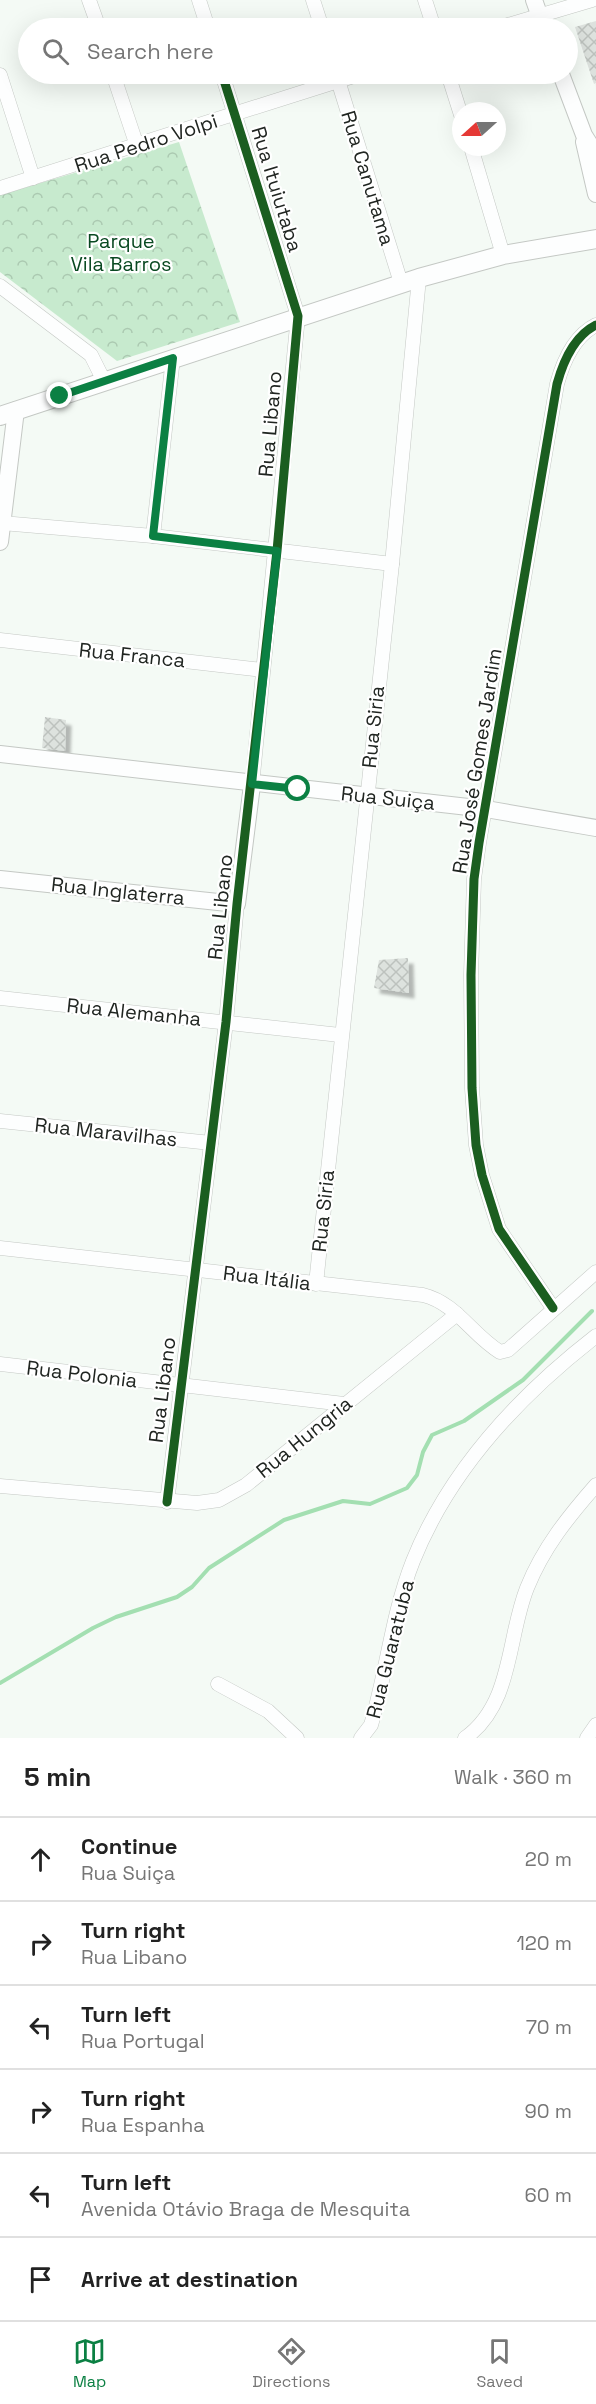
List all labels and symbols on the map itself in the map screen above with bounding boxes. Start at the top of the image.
north arrow [452,102,506,156]
street label: Rua Canutama [335,107,401,249]
street label: Rua Pedro Volpi [71,108,221,178]
street label: Rua Ituiutaba [246,123,308,255]
park label: Parque Vila Barros [70,228,172,277]
street label: Rua Libano [252,370,288,478]
route end [46,382,72,408]
street label: Rua Franca [78,636,186,674]
street label: Rua José Gomes Jardim [446,646,508,876]
street label: Rua Siria [356,685,390,769]
route start [284,775,310,801]
street label: Rua Suiça [340,780,436,816]
street label: Rua Libano [202,853,238,961]
street label: Rua Inglaterra [50,871,186,911]
street label: Rua Alemanha [65,992,203,1032]
street label: Rua Maravilhas [33,1112,179,1152]
street label: Rua Siria [306,1169,340,1253]
street label: Rua Itália [222,1260,312,1296]
street label: Rua Libano [143,1336,181,1444]
street label: Rua Polonia [25,1354,139,1394]
street label: Rua Hungria [251,1390,357,1484]
street label: Rua Guaratuba [360,1577,420,1721]

